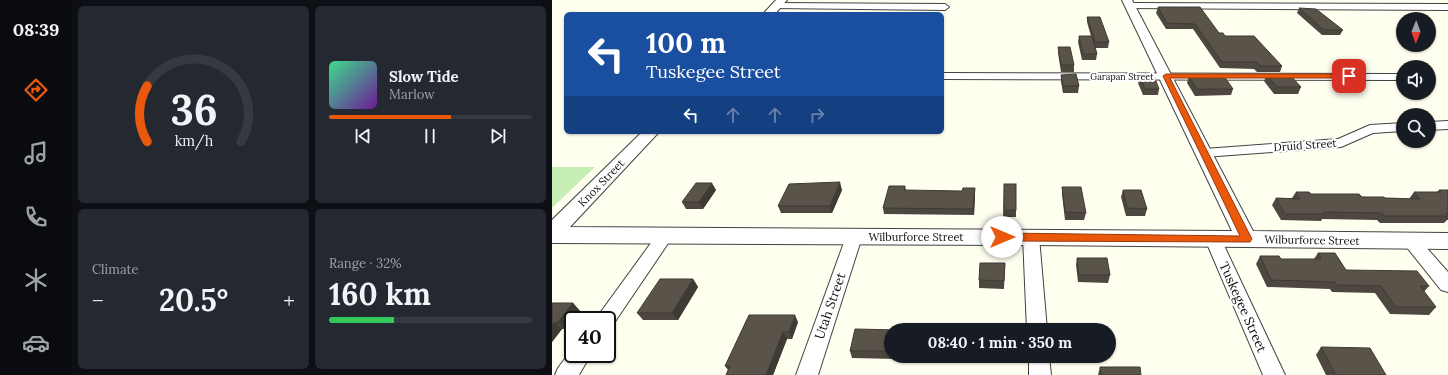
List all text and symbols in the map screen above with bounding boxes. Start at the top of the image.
north arrow [1396,12,1436,52]
map controls [1396,12,1436,148]
text: 08:39 [13,18,59,41]
text: 100 m [646,25,726,61]
icon: left [580,28,632,80]
pin [1332,59,1366,93]
text: Tuskegee Street [646,60,781,83]
button: sound [1396,60,1436,100]
icon: arrive [1338,65,1360,87]
text: Slow Tide [389,67,459,86]
street label: Garapan Street [1090,71,1154,82]
icon: directions [22,76,50,104]
text: 36 [170,83,217,136]
text: Marlow [389,86,435,103]
icon: left [680,104,702,126]
icon: ahead [722,104,744,126]
icon: ahead [764,104,786,126]
icon: right [806,104,828,126]
button: search [1396,108,1436,148]
icon: previous [352,125,374,147]
icon: pause [419,125,441,147]
icon: next [487,125,509,147]
text: km/h [174,132,213,151]
street label: Druid Street [1273,136,1338,154]
icon: music [22,139,50,167]
street label: Knox Street [575,156,628,210]
icon: phone [22,203,50,231]
position arrow [981,216,1023,258]
street label: Wilburforce Street [868,230,964,244]
street label: Wilburforce Street [1264,232,1360,248]
text: Range · 32% [329,255,402,272]
street label: Tuskegee Street [1215,259,1271,355]
text: Climate [92,261,139,278]
icon: climate [22,266,50,294]
street label: Utah Street [811,270,849,342]
text: 160 km [329,275,431,313]
text: 20.5° [159,281,228,319]
text: − [92,286,104,314]
text: + [283,286,295,314]
speed limit sign: 40 [564,311,616,363]
icon: car [22,329,50,357]
text: 08:40 · 1 min · 350 m [928,333,1072,352]

